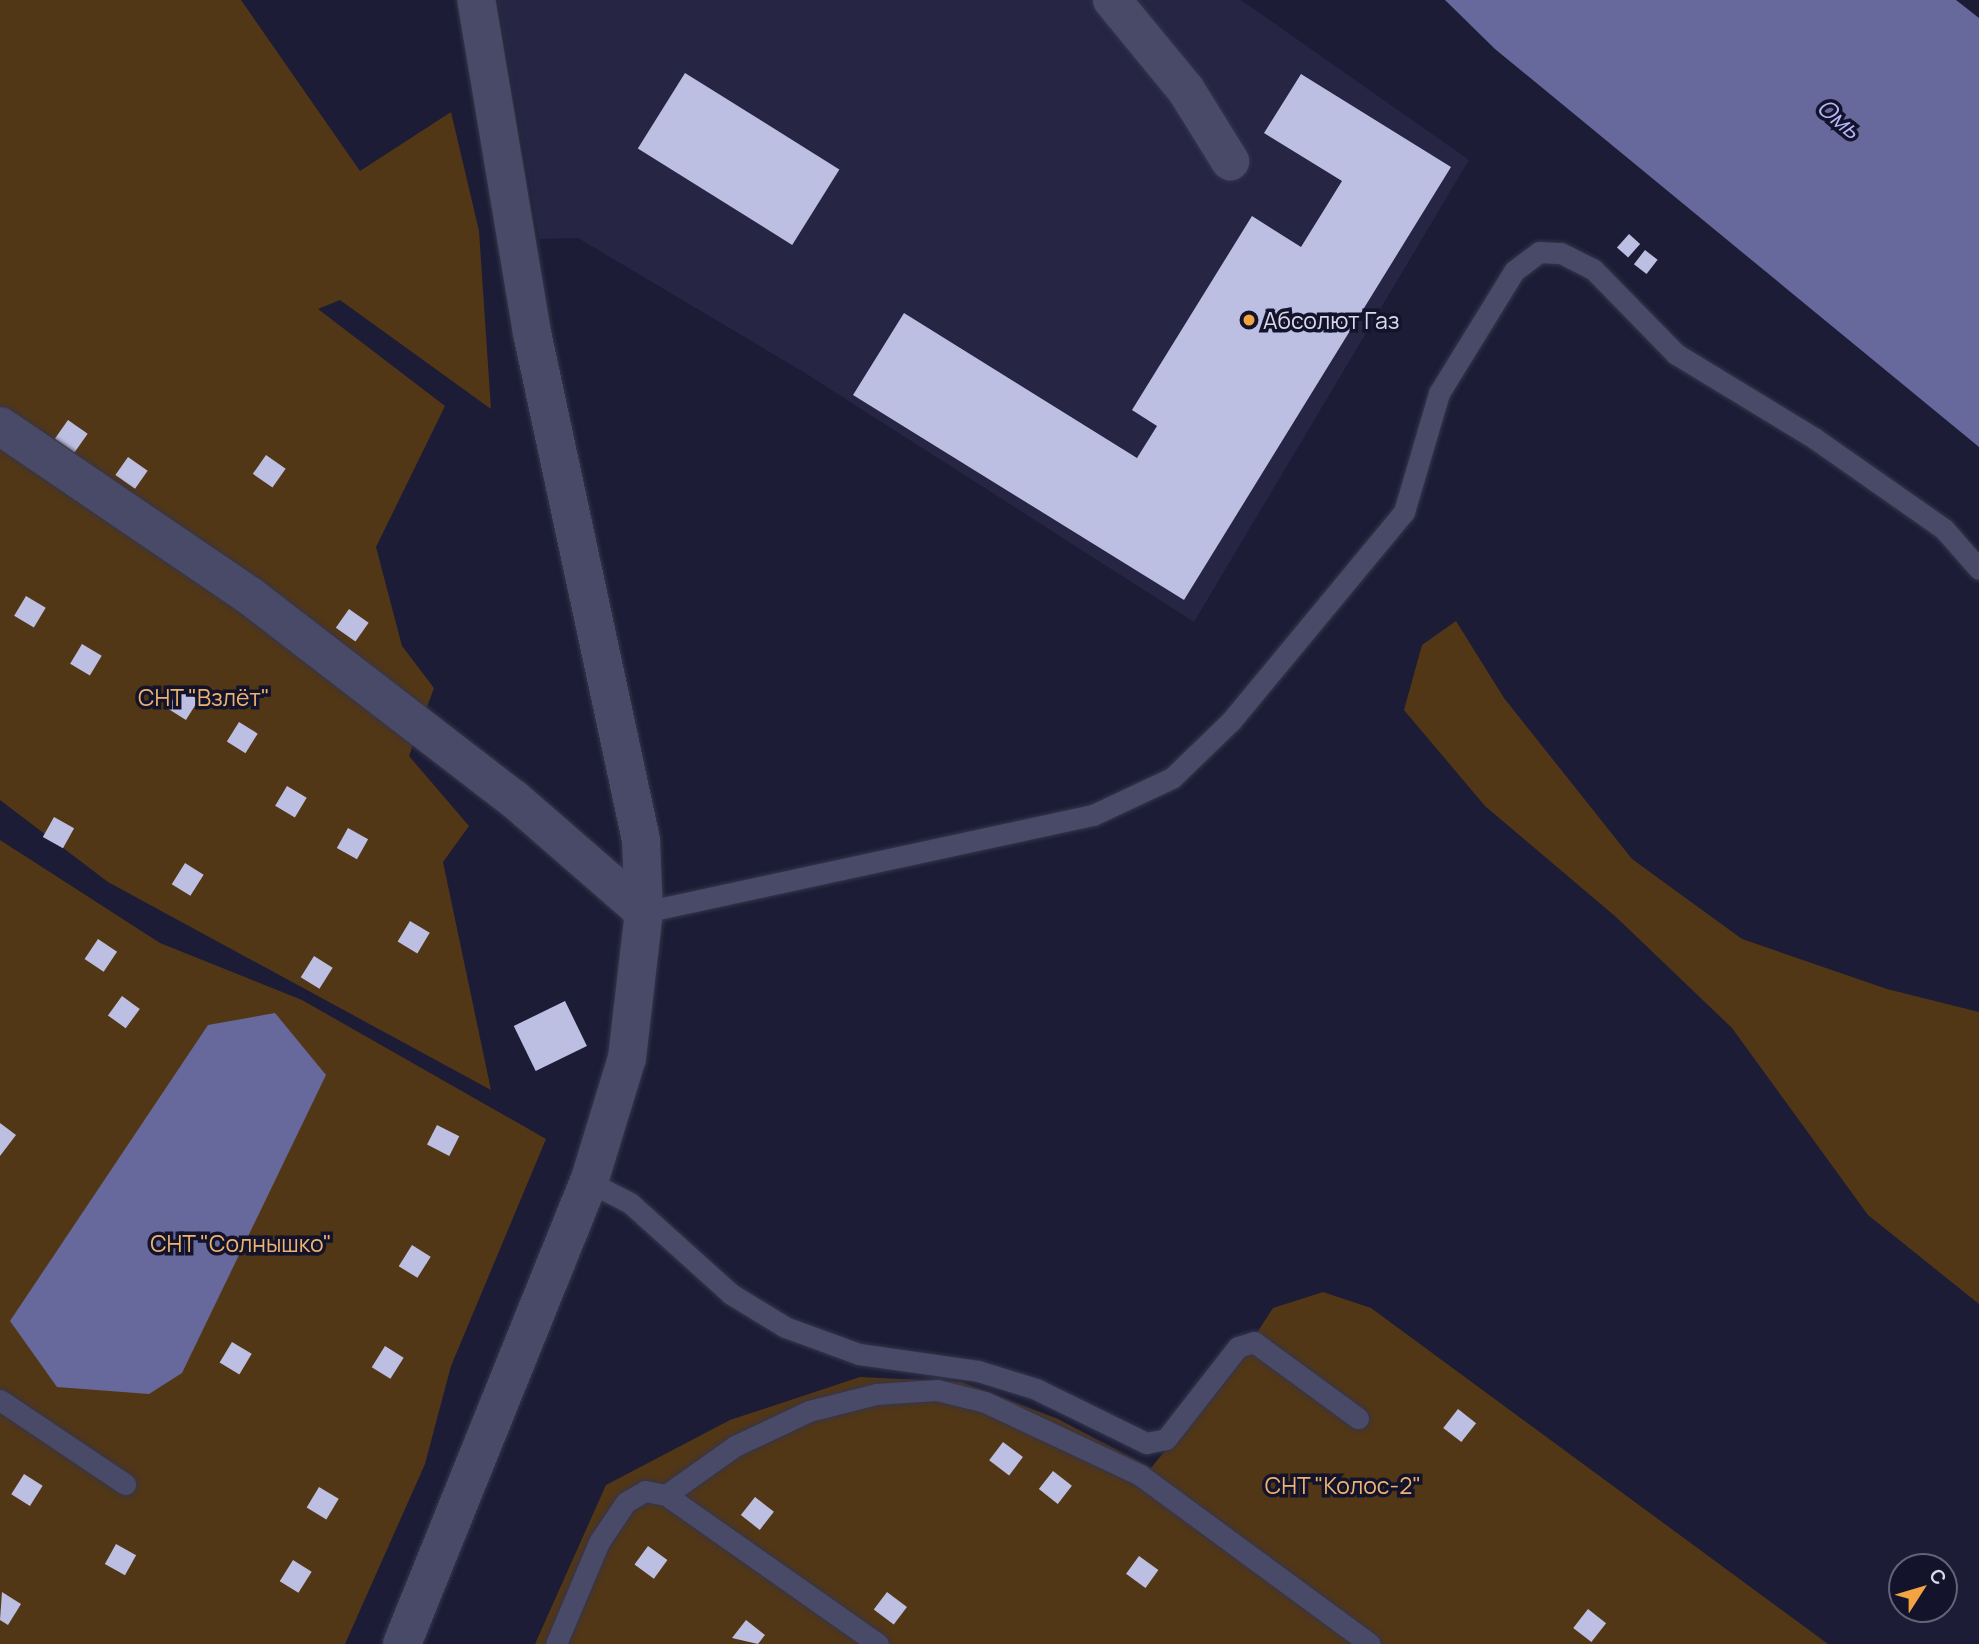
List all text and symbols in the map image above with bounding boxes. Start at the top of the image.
water label: Омь [1812,92,1866,144]
place label: Абсолют Газ [1263,306,1399,334]
marker: Абсолют Газ [1241,312,1257,328]
park label: СНТ "Взлёт" [138,683,270,711]
park label: СНТ "Солнышко" [150,1229,332,1257]
park label: СНТ "Колос-2" [1264,1471,1422,1499]
north arrow [1888,1553,1958,1623]
text: С [1924,1563,1953,1590]

